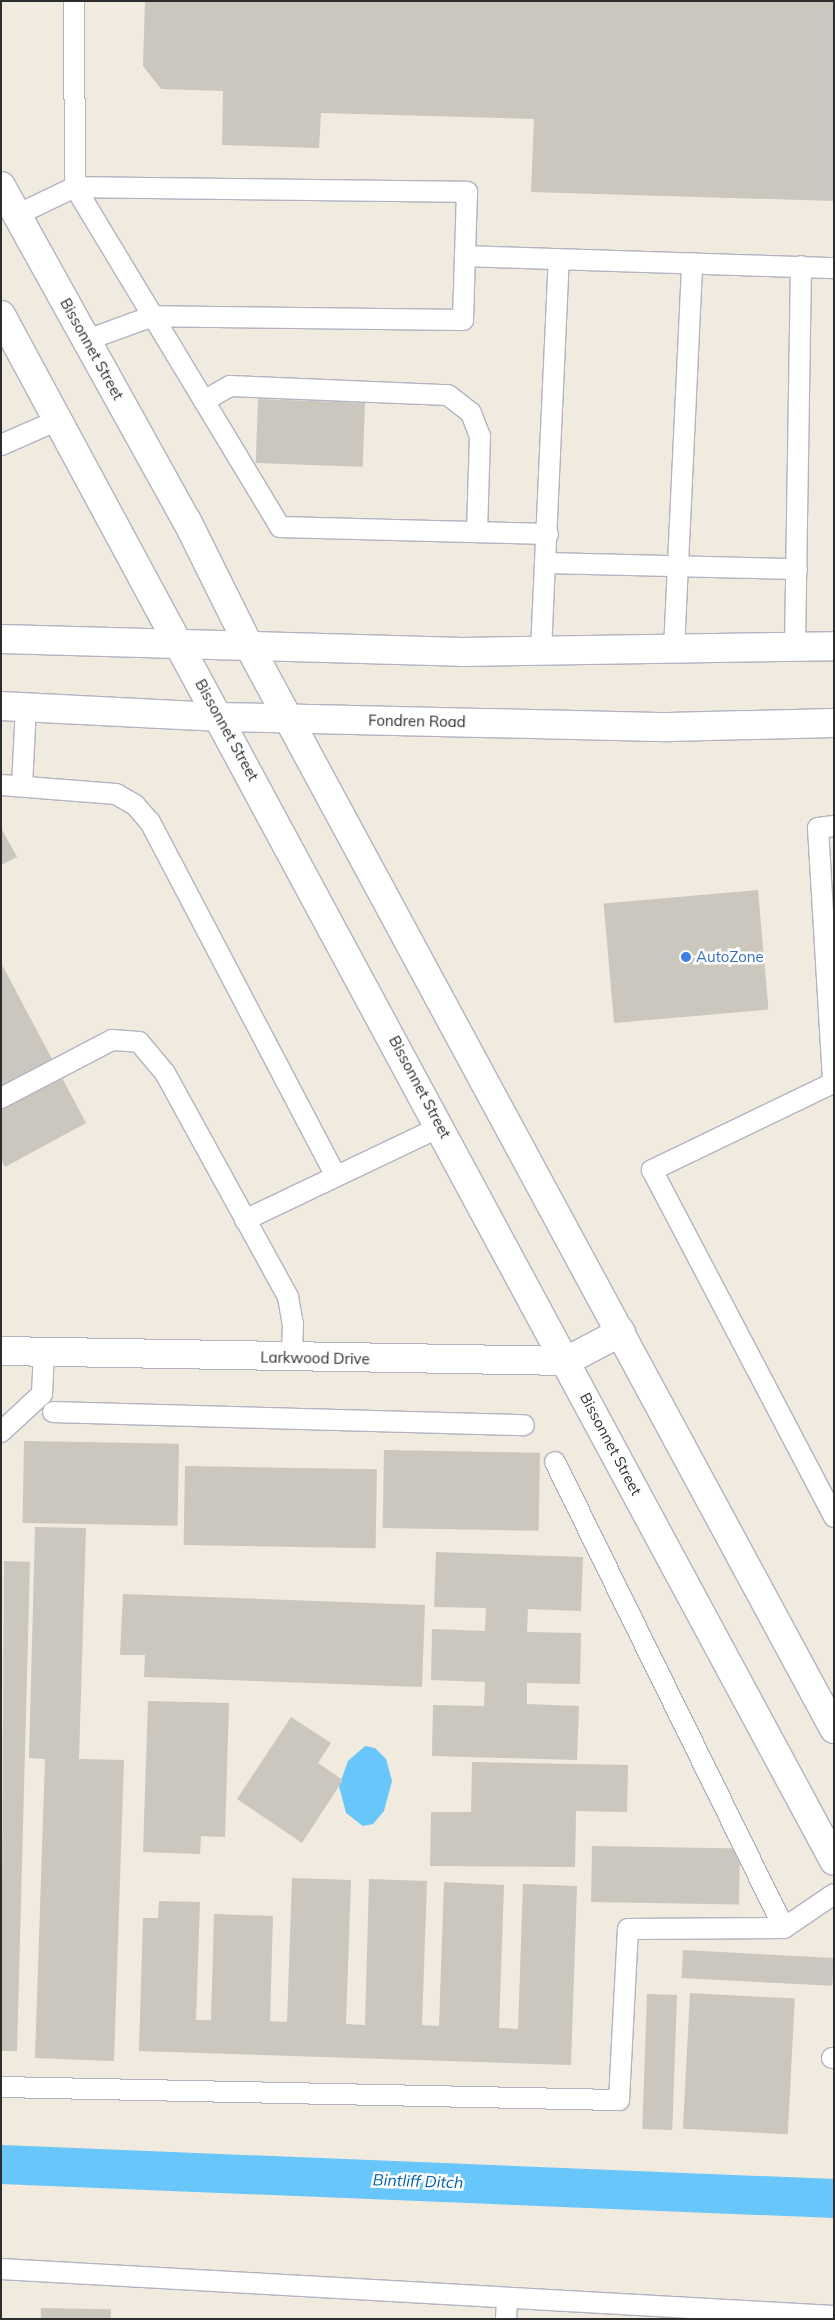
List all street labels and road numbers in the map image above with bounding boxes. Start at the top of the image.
street label: Bissonnet Street [57,295,127,403]
street label: Bissonnet Street [192,676,262,784]
street label: Fondren Road [368,711,466,731]
street label: Bissonnet Street [385,1033,455,1141]
street label: Larkwood Drive [260,1348,370,1368]
street label: Bissonnet Street [576,1390,646,1498]

